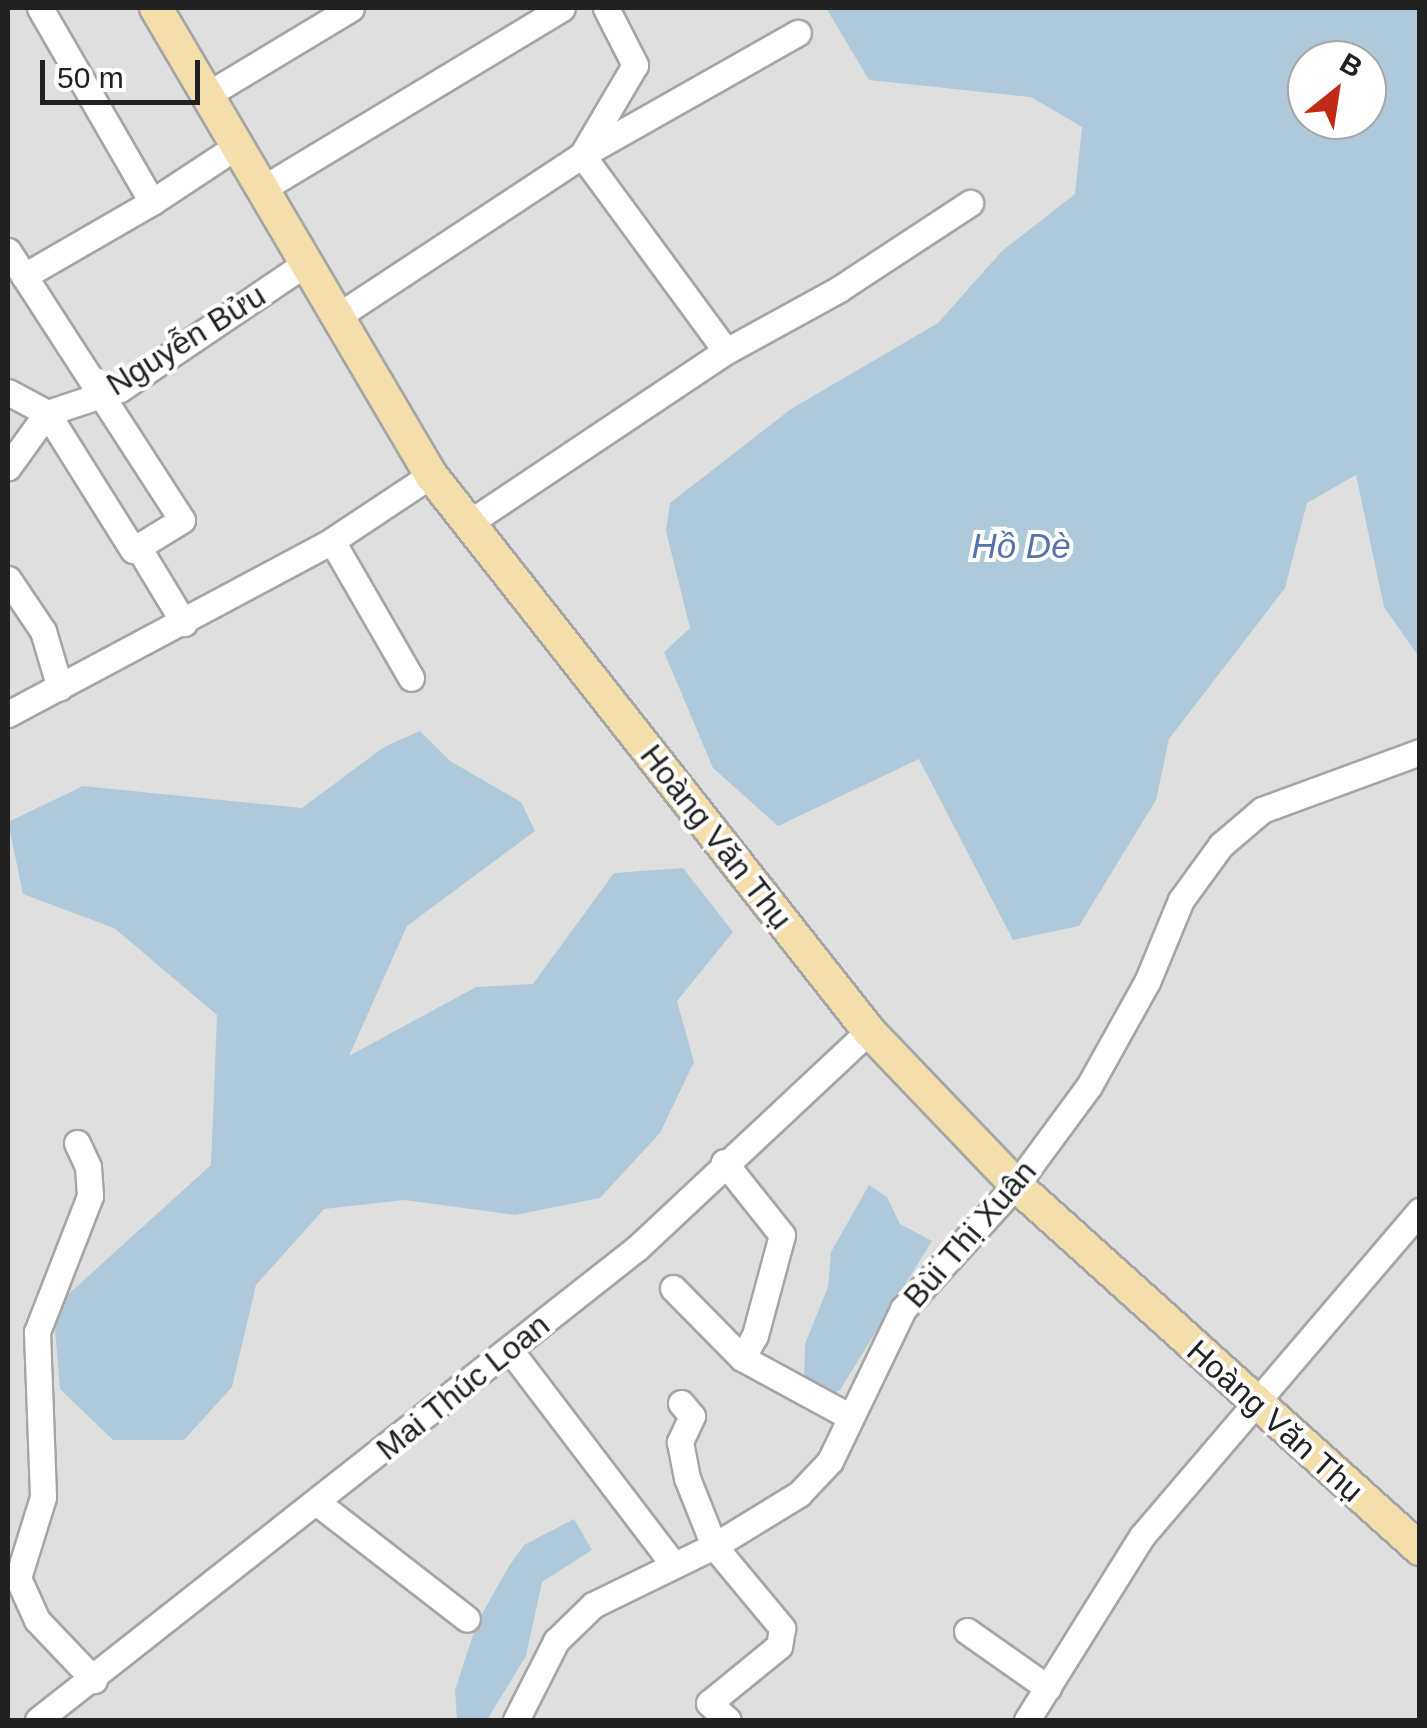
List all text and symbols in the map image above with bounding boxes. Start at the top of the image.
scale bar [45,40,205,102]
north arrow [1287,40,1387,140]
text: B [1335,47,1368,84]
text: 50 m [57,61,124,94]
street label: Nguyễn Bửu [100,276,272,404]
water label: Hồ Dè [971,525,1071,567]
street label: Hoàng Văn Thụ [632,737,800,937]
street label: Bùi Thị Xuân [895,1152,1045,1316]
street label: Mai Thúc Loan [369,1305,557,1469]
street label: Hoàng Văn Thụ [1179,1332,1371,1510]

